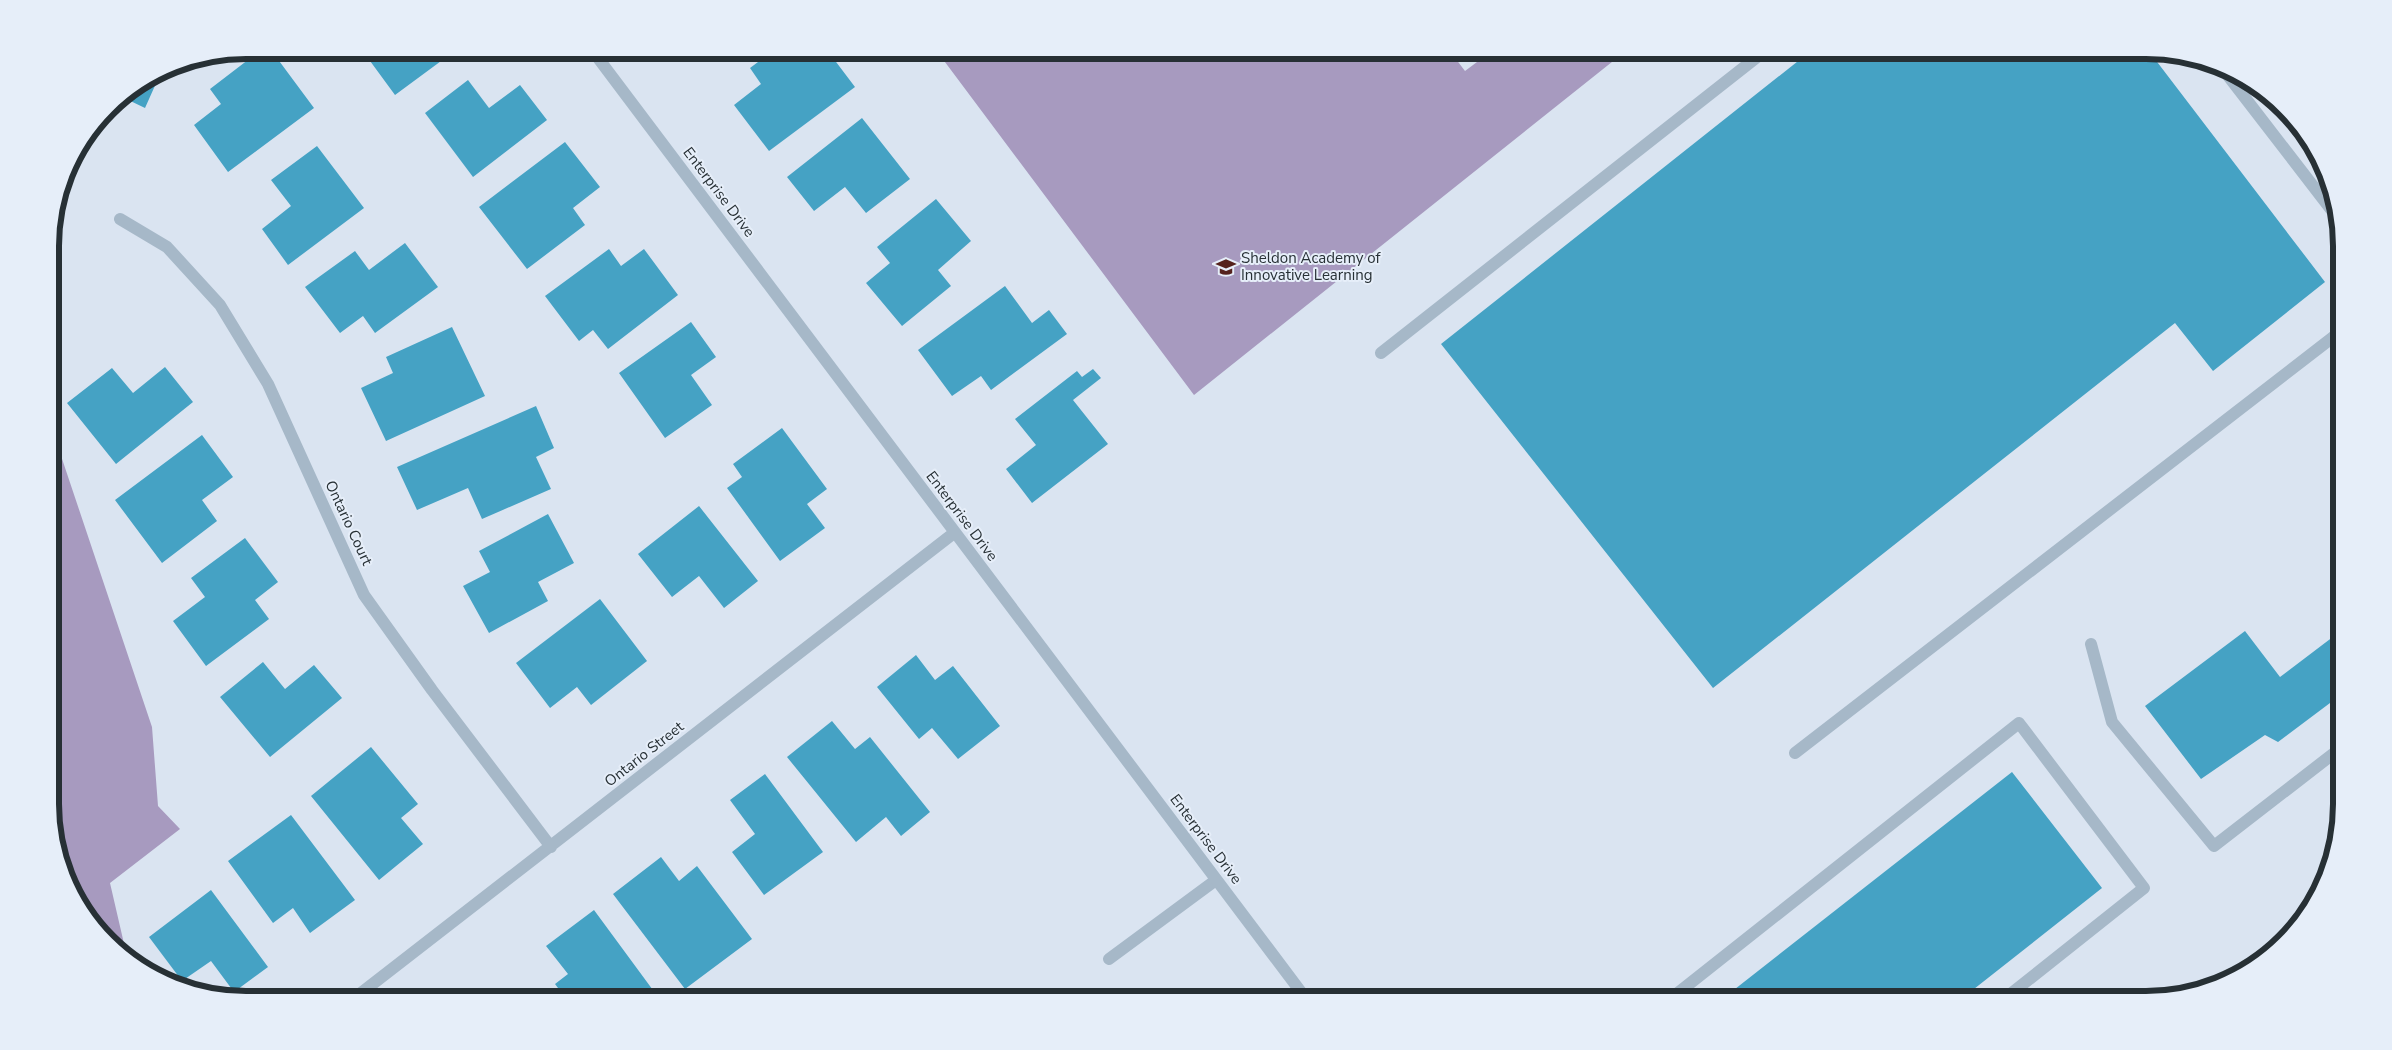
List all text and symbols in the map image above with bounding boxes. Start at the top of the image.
street label: Enterprise Drive [679,143,759,241]
place label: Sheldon Academy of Innovative Learning [1241,248,1382,285]
school or university icon: Sheldon Academy of Innovative Learning [1215,256,1237,278]
street label: Enterprise Drive [922,467,1002,565]
street label: Ontario Court [321,477,378,569]
street label: Ontario Street [600,716,688,791]
street label: Enterprise Drive [1166,790,1246,888]

